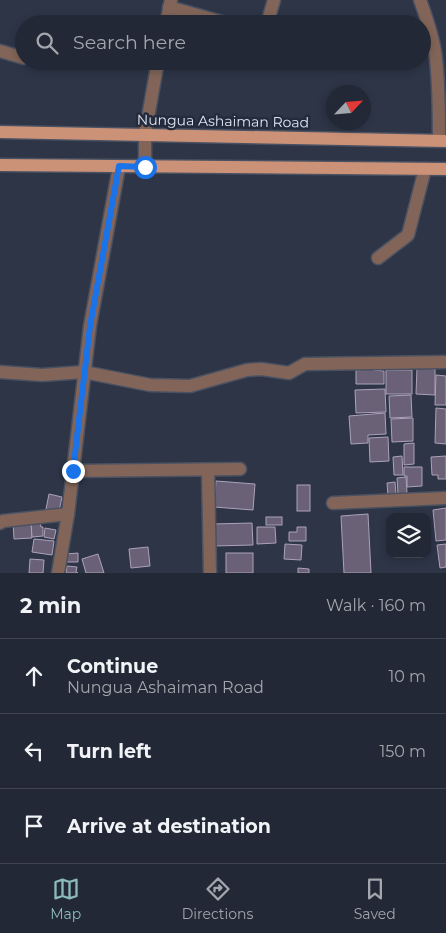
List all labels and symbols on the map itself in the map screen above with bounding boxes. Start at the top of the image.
north arrow [326,85,371,130]
street label: Nungua Ashaiman Road [137,110,309,132]
route start [134,156,157,179]
route end [62,460,85,483]

